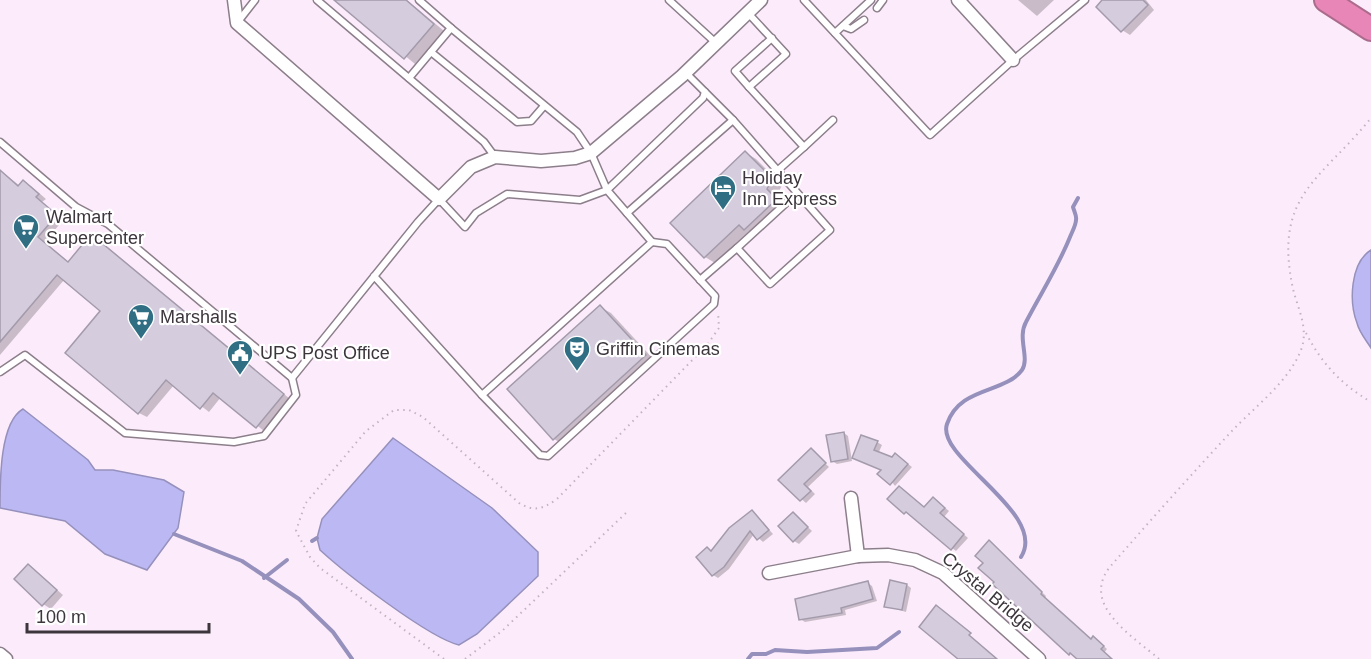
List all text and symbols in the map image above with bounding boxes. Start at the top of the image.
place label: Holiday Inn Express [742,168,837,209]
hotel icon: Holiday Inn Express [708,173,738,211]
place label: Walmart Supercenter [46,207,144,248]
supermarket icon: Walmart Supercenter [11,212,41,250]
supermarket icon: Marshalls [126,302,156,340]
place label: Marshalls [160,307,237,327]
theatre icon: Griffin Cinemas [562,334,592,372]
public building icon: UPS Post Office [225,338,255,376]
place label: Griffin Cinemas [596,339,720,359]
place label: UPS Post Office [260,343,390,363]
street label: Crystal Bridge [938,548,1038,636]
scale bar [27,596,208,634]
text: 100 m [36,607,86,627]

